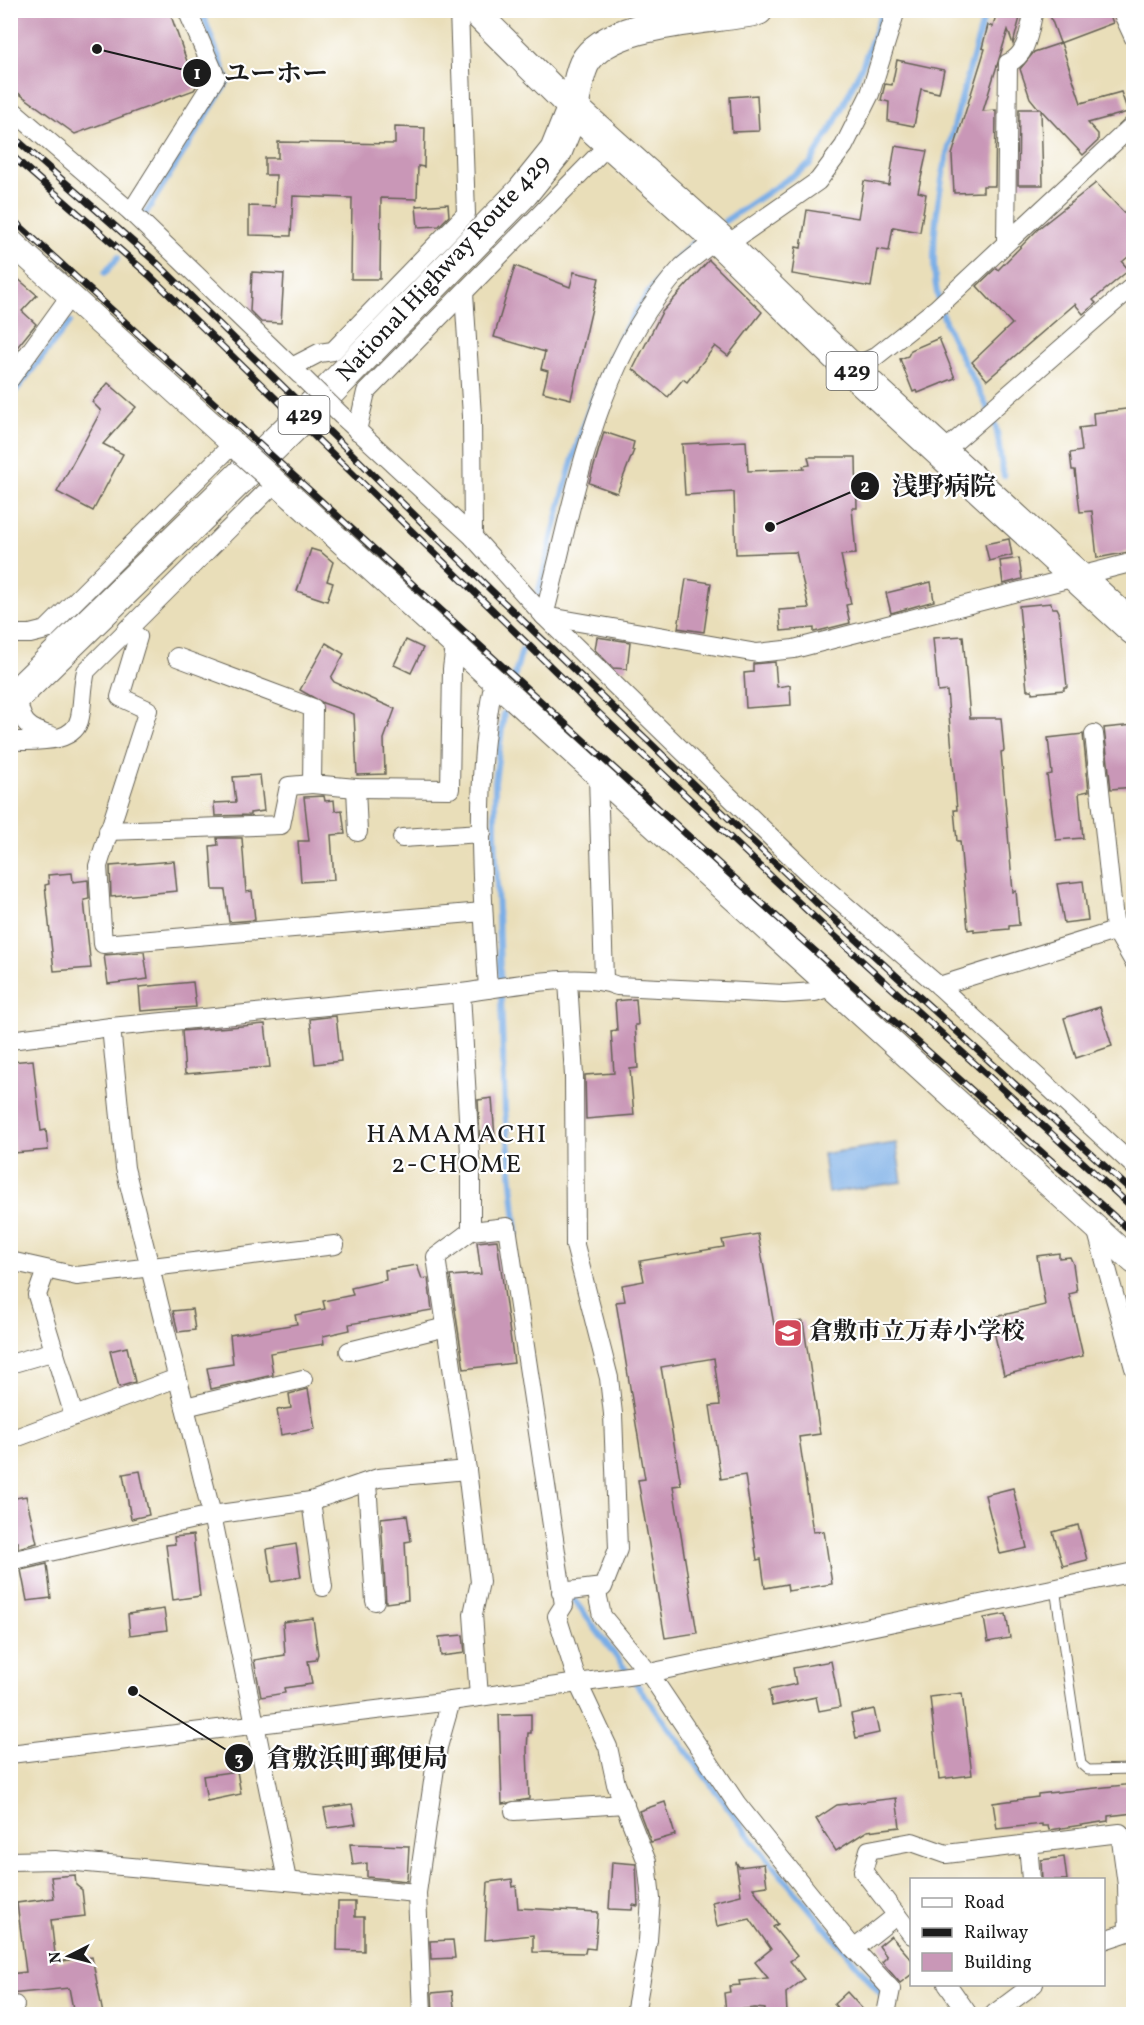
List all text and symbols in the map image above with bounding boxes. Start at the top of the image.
callout: ユーホー [182,51,340,95]
text: ユーホー [224,57,328,93]
text: 1 [193,62,201,87]
street label: National Highway Route 429 [329,148,559,390]
road number: 429 [826,352,878,390]
road number: 429 [278,396,330,434]
callout: 浅野病院 [850,464,1008,508]
text: 浅野病院 [892,470,996,506]
text: 2 [860,475,870,500]
district label: HAMAMACHI 2-CHOME [366,1117,548,1183]
place label: 倉敷市立万寿小学校 [809,1316,1025,1350]
school or university icon: 倉敷市立万寿小学校 [772,1317,804,1349]
callout: 倉敷浜町郵便局 [224,1736,460,1780]
text: 倉敷浜町郵便局 [266,1742,448,1778]
text: 3 [234,1748,244,1773]
legend [910,1878,1105,1986]
text: Road [964,1891,1005,1916]
text: Railway [964,1921,1028,1946]
north arrow [39,1926,99,1986]
text: N [44,1950,68,1964]
text: Building [964,1951,1032,1976]

